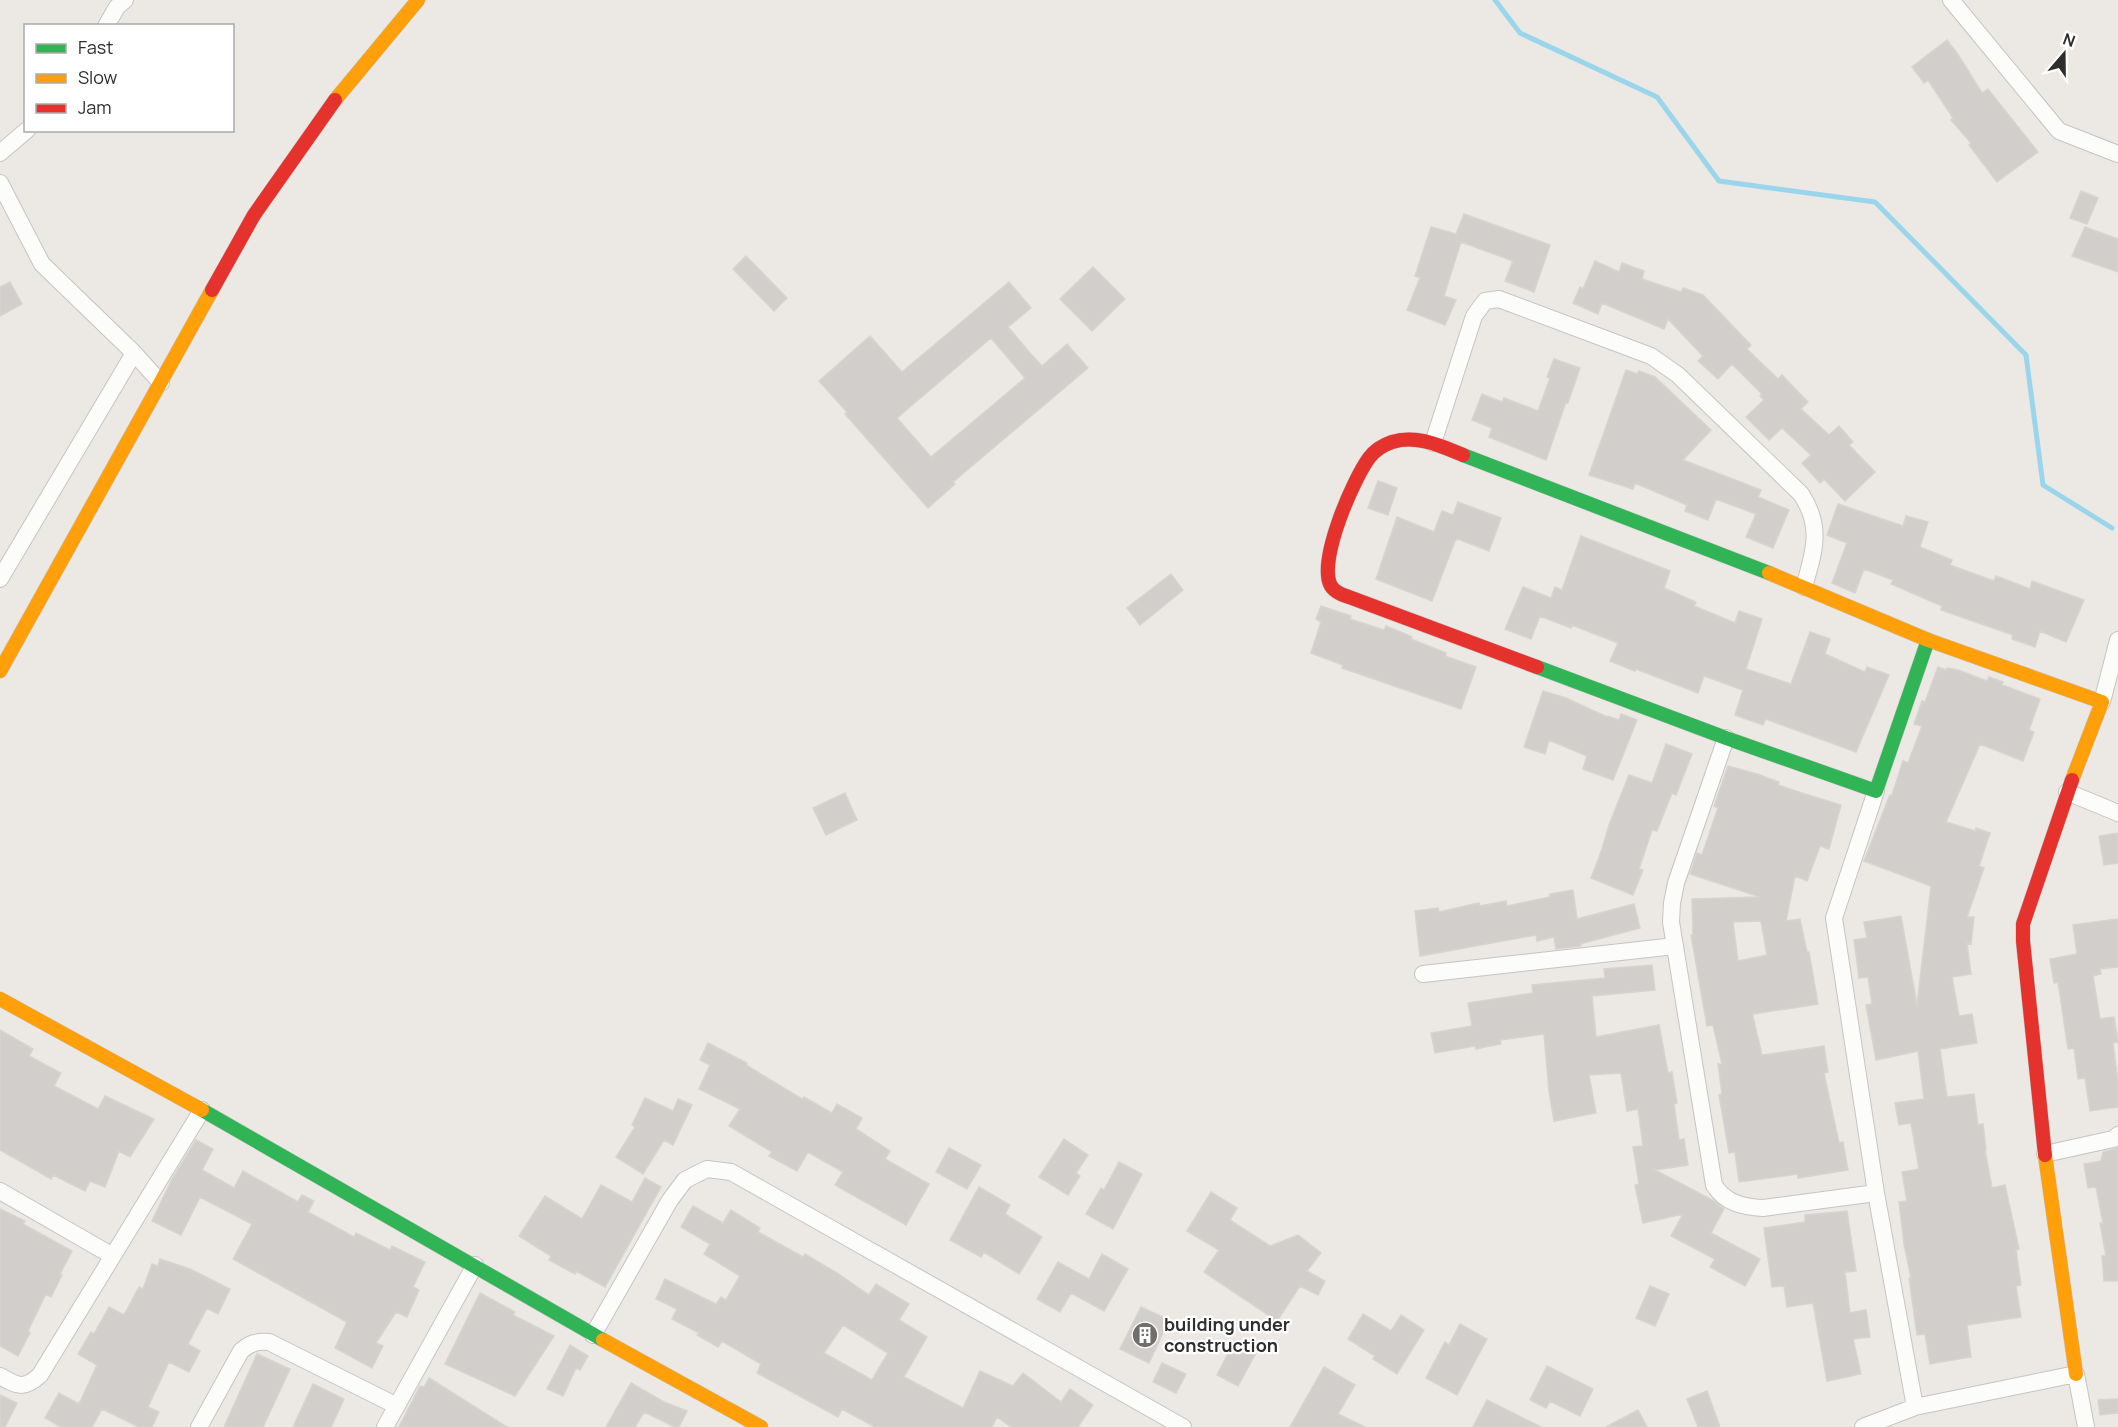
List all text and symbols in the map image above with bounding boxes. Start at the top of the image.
legend [24,24,234,132]
north arrow [2034,24,2094,84]
text: N [2060,28,2078,52]
text: Fast [78,35,113,59]
text: Slow [78,65,118,89]
text: Jam [78,95,112,119]
place label: building under construction [1164,1312,1290,1357]
building icon: building under construction [1130,1320,1160,1350]

